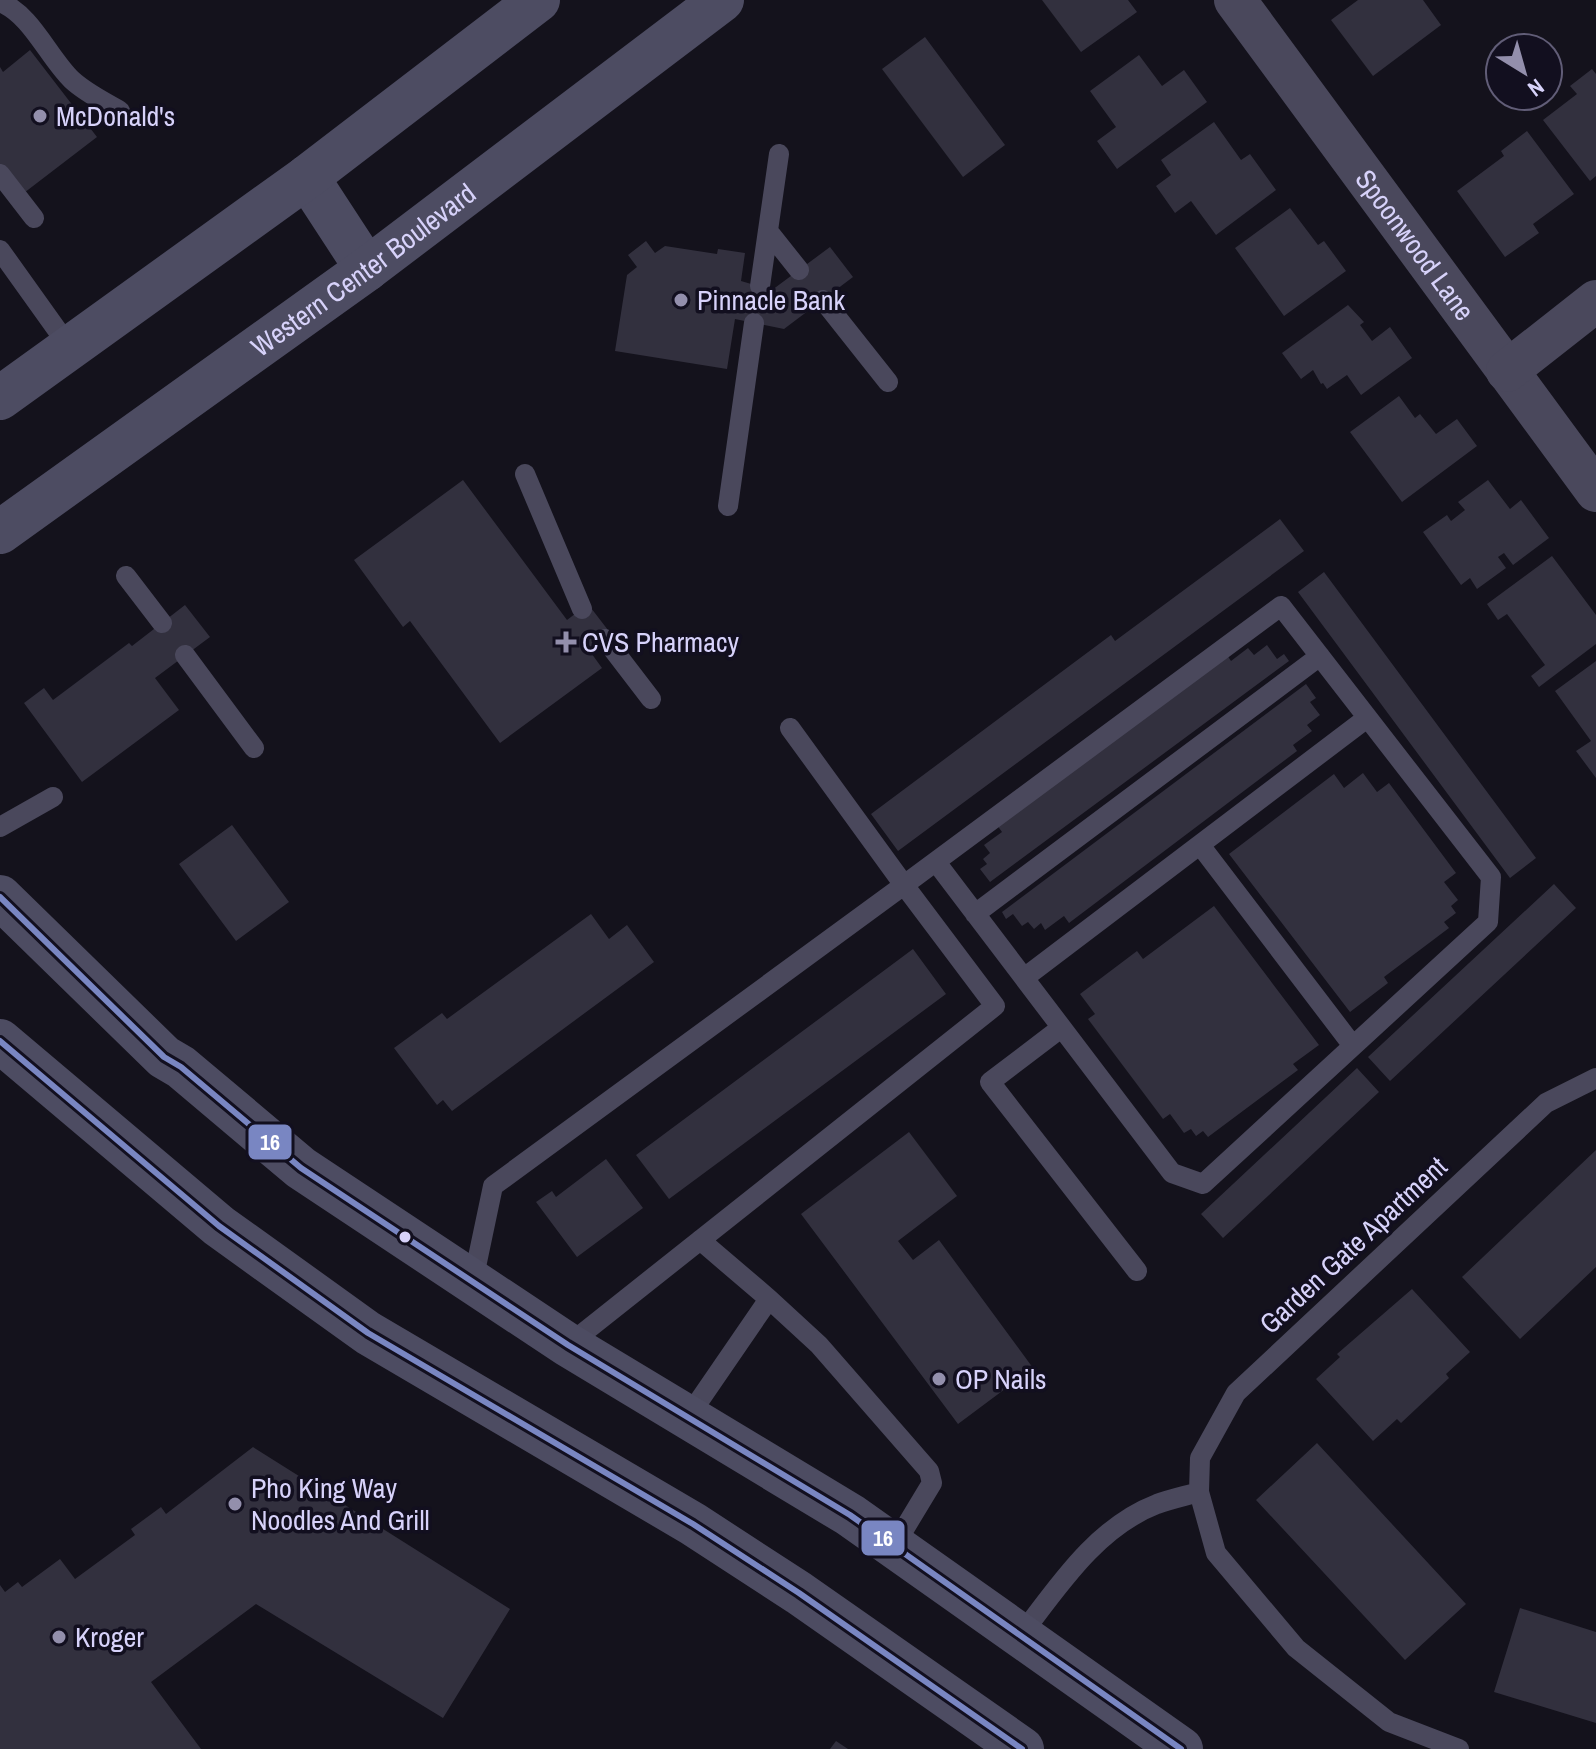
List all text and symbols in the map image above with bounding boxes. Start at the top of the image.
north arrow [1484,32,1564,112]
text: N [1522,72,1550,104]
place label: McDonald's [56,97,175,135]
marker: McDonald's [31,107,49,125]
street label: Spoonwood Lane [1347,162,1483,328]
street label: Western Center Boulevard [243,174,483,365]
place label: Pinnacle Bank [697,281,846,319]
marker: Pinnacle Bank [672,291,690,309]
place label: CVS Pharmacy [582,623,739,661]
marker: CVS Pharmacy [557,633,575,651]
line badge: 16 [247,1123,293,1161]
text: 16 [260,1127,280,1157]
street label: Garden Gate Apartment [1251,1148,1455,1342]
unlabelled marker [397,1229,413,1245]
place label: OP Nails [955,1360,1046,1398]
marker: OP Nails [930,1370,948,1388]
place label: Pho King Way Noodles And Grill [251,1469,430,1539]
marker: Pho King Way Noodles And Grill [226,1495,244,1513]
line badge: 16 [860,1519,906,1557]
text: 16 [873,1523,893,1553]
place label: Kroger [75,1618,144,1656]
marker: Kroger [50,1628,68,1646]

